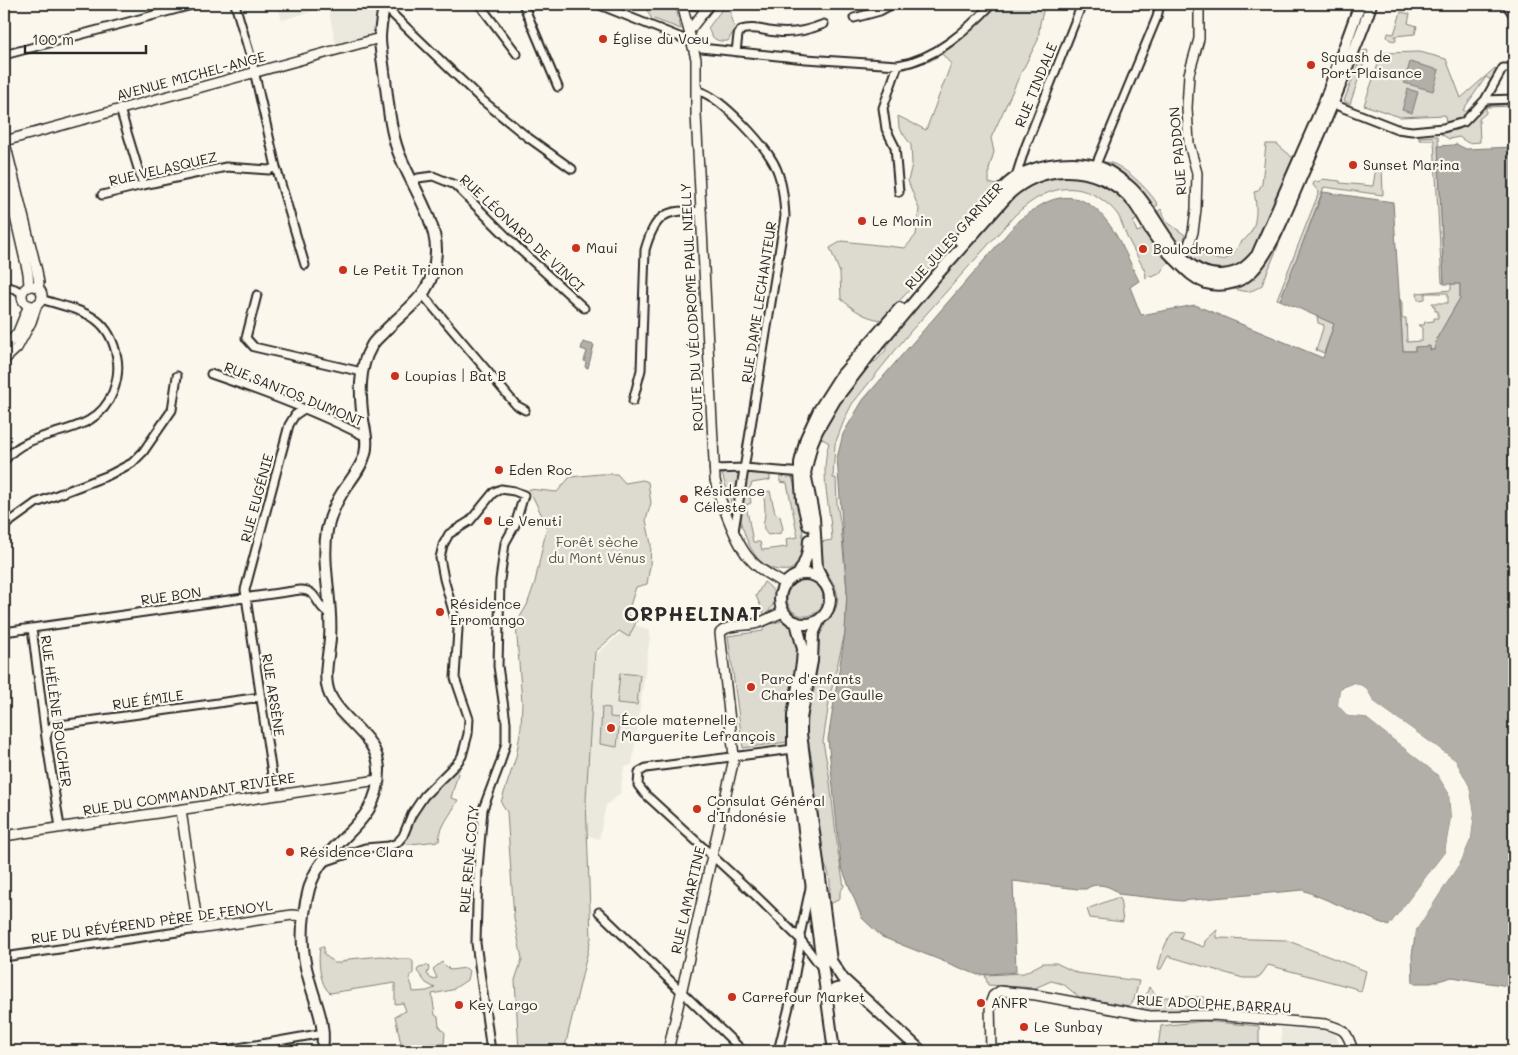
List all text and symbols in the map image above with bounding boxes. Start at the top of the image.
scale bar [25,22,146,54]
text: 100 m [32,29,74,49]
place label: Église du Vœu [613,29,709,48]
marker: Église du Vœu [597,33,609,45]
street label: RUE TINDALE [1010,40,1061,130]
street label: AVENUE MICHEL-ANGE [114,46,268,105]
place label: Squash de Port-Plaisance [1321,47,1422,82]
marker: Squash de Port-Plaisance [1305,59,1317,71]
street label: RUE PADDON [1164,106,1191,196]
street label: RUE VELASQUEZ [107,147,219,190]
place label: Sunset Marina [1363,155,1460,174]
marker: Sunset Marina [1347,159,1359,171]
street label: RUE LÉONARD DE VINCI [456,170,589,296]
street label: RUE JULES GARNIER [900,178,1007,293]
street label: ROUTE DU VÉLODROME PAUL NIELLY [676,182,707,432]
place label: Le Monin [872,211,932,230]
marker: Le Monin [856,215,868,227]
street label: RUE DAME LECHANTEUR [736,220,781,384]
place label: Maui [586,238,618,257]
place label: Boulodrome [1153,239,1234,258]
marker: Maui [570,242,582,254]
marker: Boulodrome [1137,243,1149,255]
place label: Le Petit Trianon [353,260,463,279]
marker: Le Petit Trianon [337,264,349,276]
street label: RUE SANTOS DUMONT [221,357,367,430]
place label: Loupias | Bat B [405,366,506,385]
marker: Loupias | Bat B [389,370,401,382]
street label: RUE EUGÉNIE [236,451,277,544]
place label: Eden Roc [509,460,572,479]
marker: Eden Roc [493,464,505,476]
place label: Résidence Céleste [694,481,765,516]
marker: Résidence Céleste [678,493,690,505]
place label: Le Venuti [498,511,562,530]
marker: Le Venuti [482,515,494,527]
park label: Forêt sèche du Mont Vénus [548,532,646,567]
street label: RUE BON [139,582,202,609]
place label: Résidence Erromango [450,594,524,629]
district label: ORPHELINAT [624,601,762,626]
marker: Résidence Erromango [434,606,446,618]
street label: RUE HÉLÈNE BOUCHER [36,634,77,788]
street label: RUE ARSÈNE [258,652,289,738]
place label: Parc d'enfants Charles De Gaulle [761,669,883,704]
marker: Parc d'enfants Charles De Gaulle [745,681,757,693]
street label: RUE ÉMILE [111,685,185,714]
place label: École maternelle Marguerite Lefrançois [621,710,776,745]
marker: École maternelle Marguerite Lefrançois [605,722,617,734]
street label: RUE DU COMMANDANT RIVIÈRE [81,767,297,820]
place label: Consulat Général d'Indonésie [707,791,825,826]
marker: Consulat Général d'Indonésie [691,803,703,815]
street label: RUE RENÉ COTY [454,804,483,914]
place label: Résidence Clara [300,842,414,861]
street label: RUE LAMARTINE [666,844,709,956]
marker: Résidence Clara [284,846,296,858]
street label: RUE DU RÉVÉREND PÈRE DE FENOYL [30,895,275,948]
place label: Carrefour Market [742,987,866,1006]
street label: RUE ADOLPHE BARRAU [1136,990,1292,1017]
marker: Carrefour Market [726,991,738,1003]
place label: ANFR [991,993,1028,1012]
place label: Key Largo [469,995,538,1014]
marker: ANFR [975,997,987,1009]
marker: Key Largo [453,999,465,1011]
place label: Le Sunbay [1034,1017,1103,1036]
marker: Le Sunbay [1018,1021,1030,1033]

